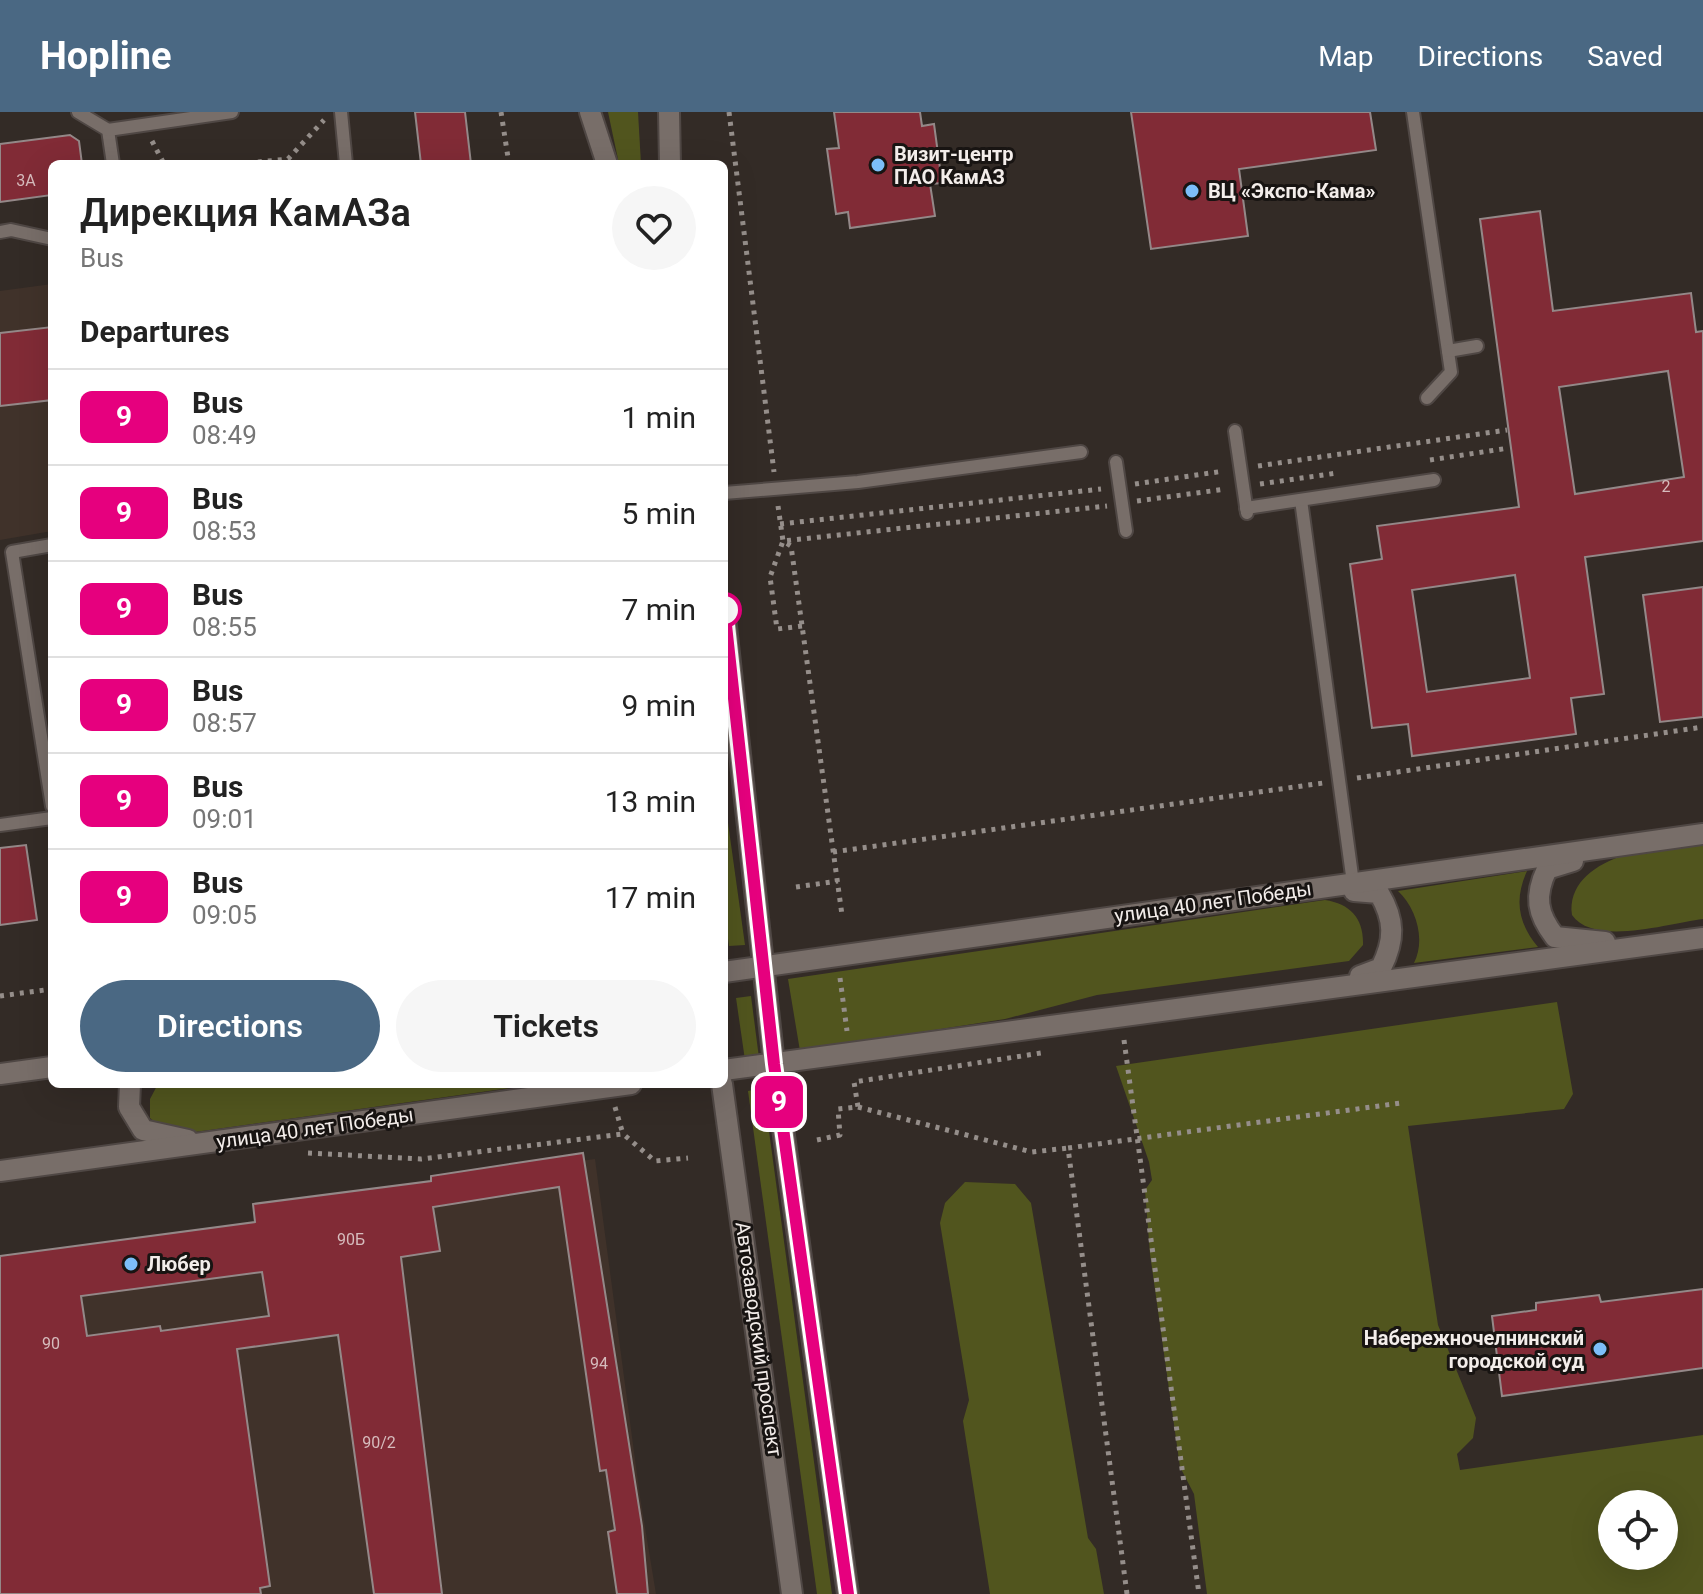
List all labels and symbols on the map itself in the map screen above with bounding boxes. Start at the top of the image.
place label: Визит-центр ПАО КамАЗ [894,142,1014,189]
marker: Визит-центр ПАО КамАЗ [869,156,887,174]
house number: 3А [16,171,36,190]
place label: ВЦ «Экспо-Кама» [1208,179,1375,203]
marker: ВЦ «Экспо-Кама» [1183,182,1201,200]
house number: 2 [1662,477,1671,496]
unlabelled marker [707,593,741,627]
street label: улица 40 лет Победы [1113,876,1313,928]
line badge: 9 [753,1076,805,1128]
street label: улица 40 лет Победы [215,1102,415,1154]
street label: Автозаводский проспект [731,1220,787,1458]
house number: 90Б [337,1230,365,1249]
place label: Любер [147,1252,211,1276]
marker: Любер [122,1255,140,1273]
place label: Набережночелнинский городской суд [1364,1326,1584,1373]
house number: 90 [42,1334,60,1353]
marker: Набережночелнинский городской суд [1591,1340,1609,1358]
house number: 94 [590,1354,608,1373]
house number: 90/2 [362,1433,396,1452]

